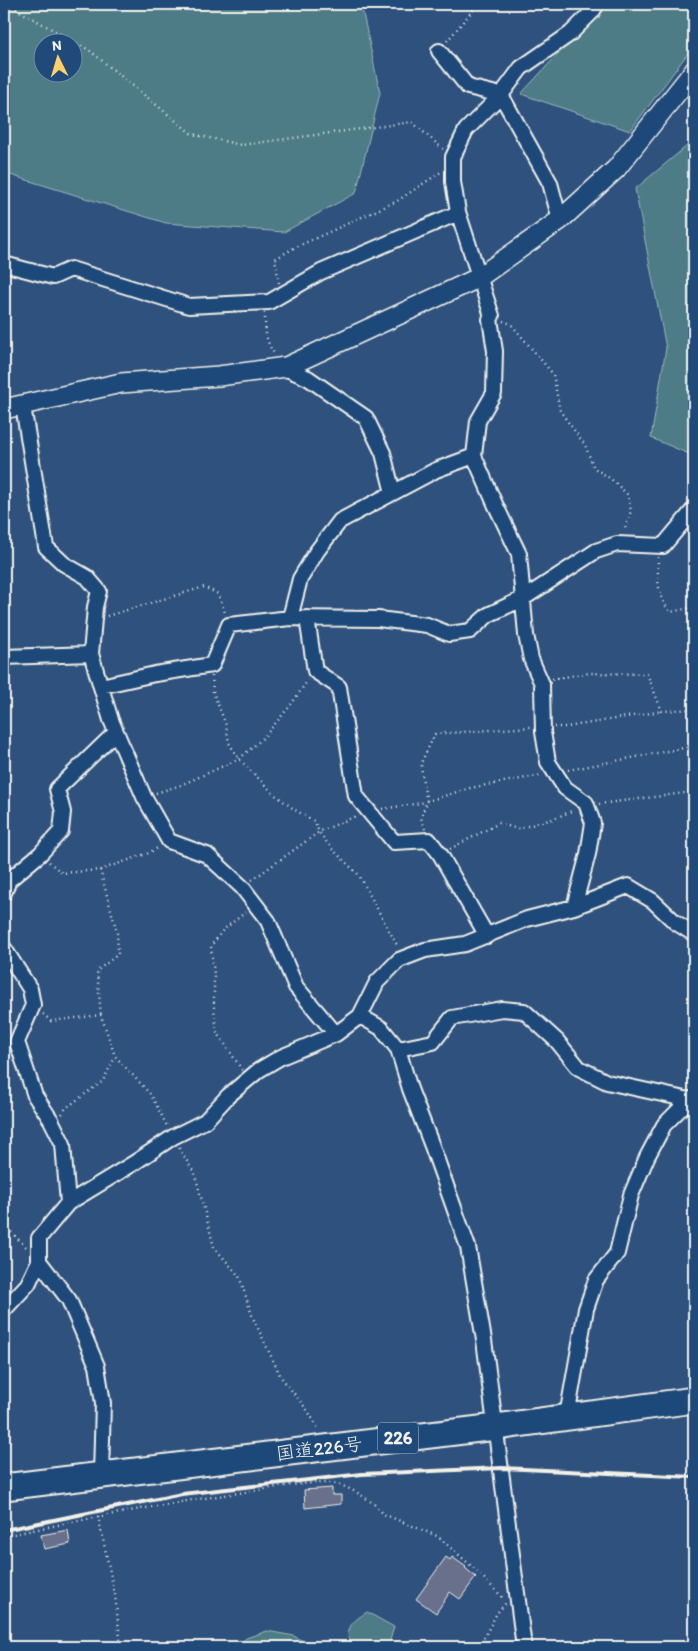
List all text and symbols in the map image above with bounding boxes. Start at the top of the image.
north arrow [32,32,82,82]
text: N [51,37,62,54]
road number: 226 [378,1422,418,1454]
street label: 国道226号 [274,1432,364,1465]

